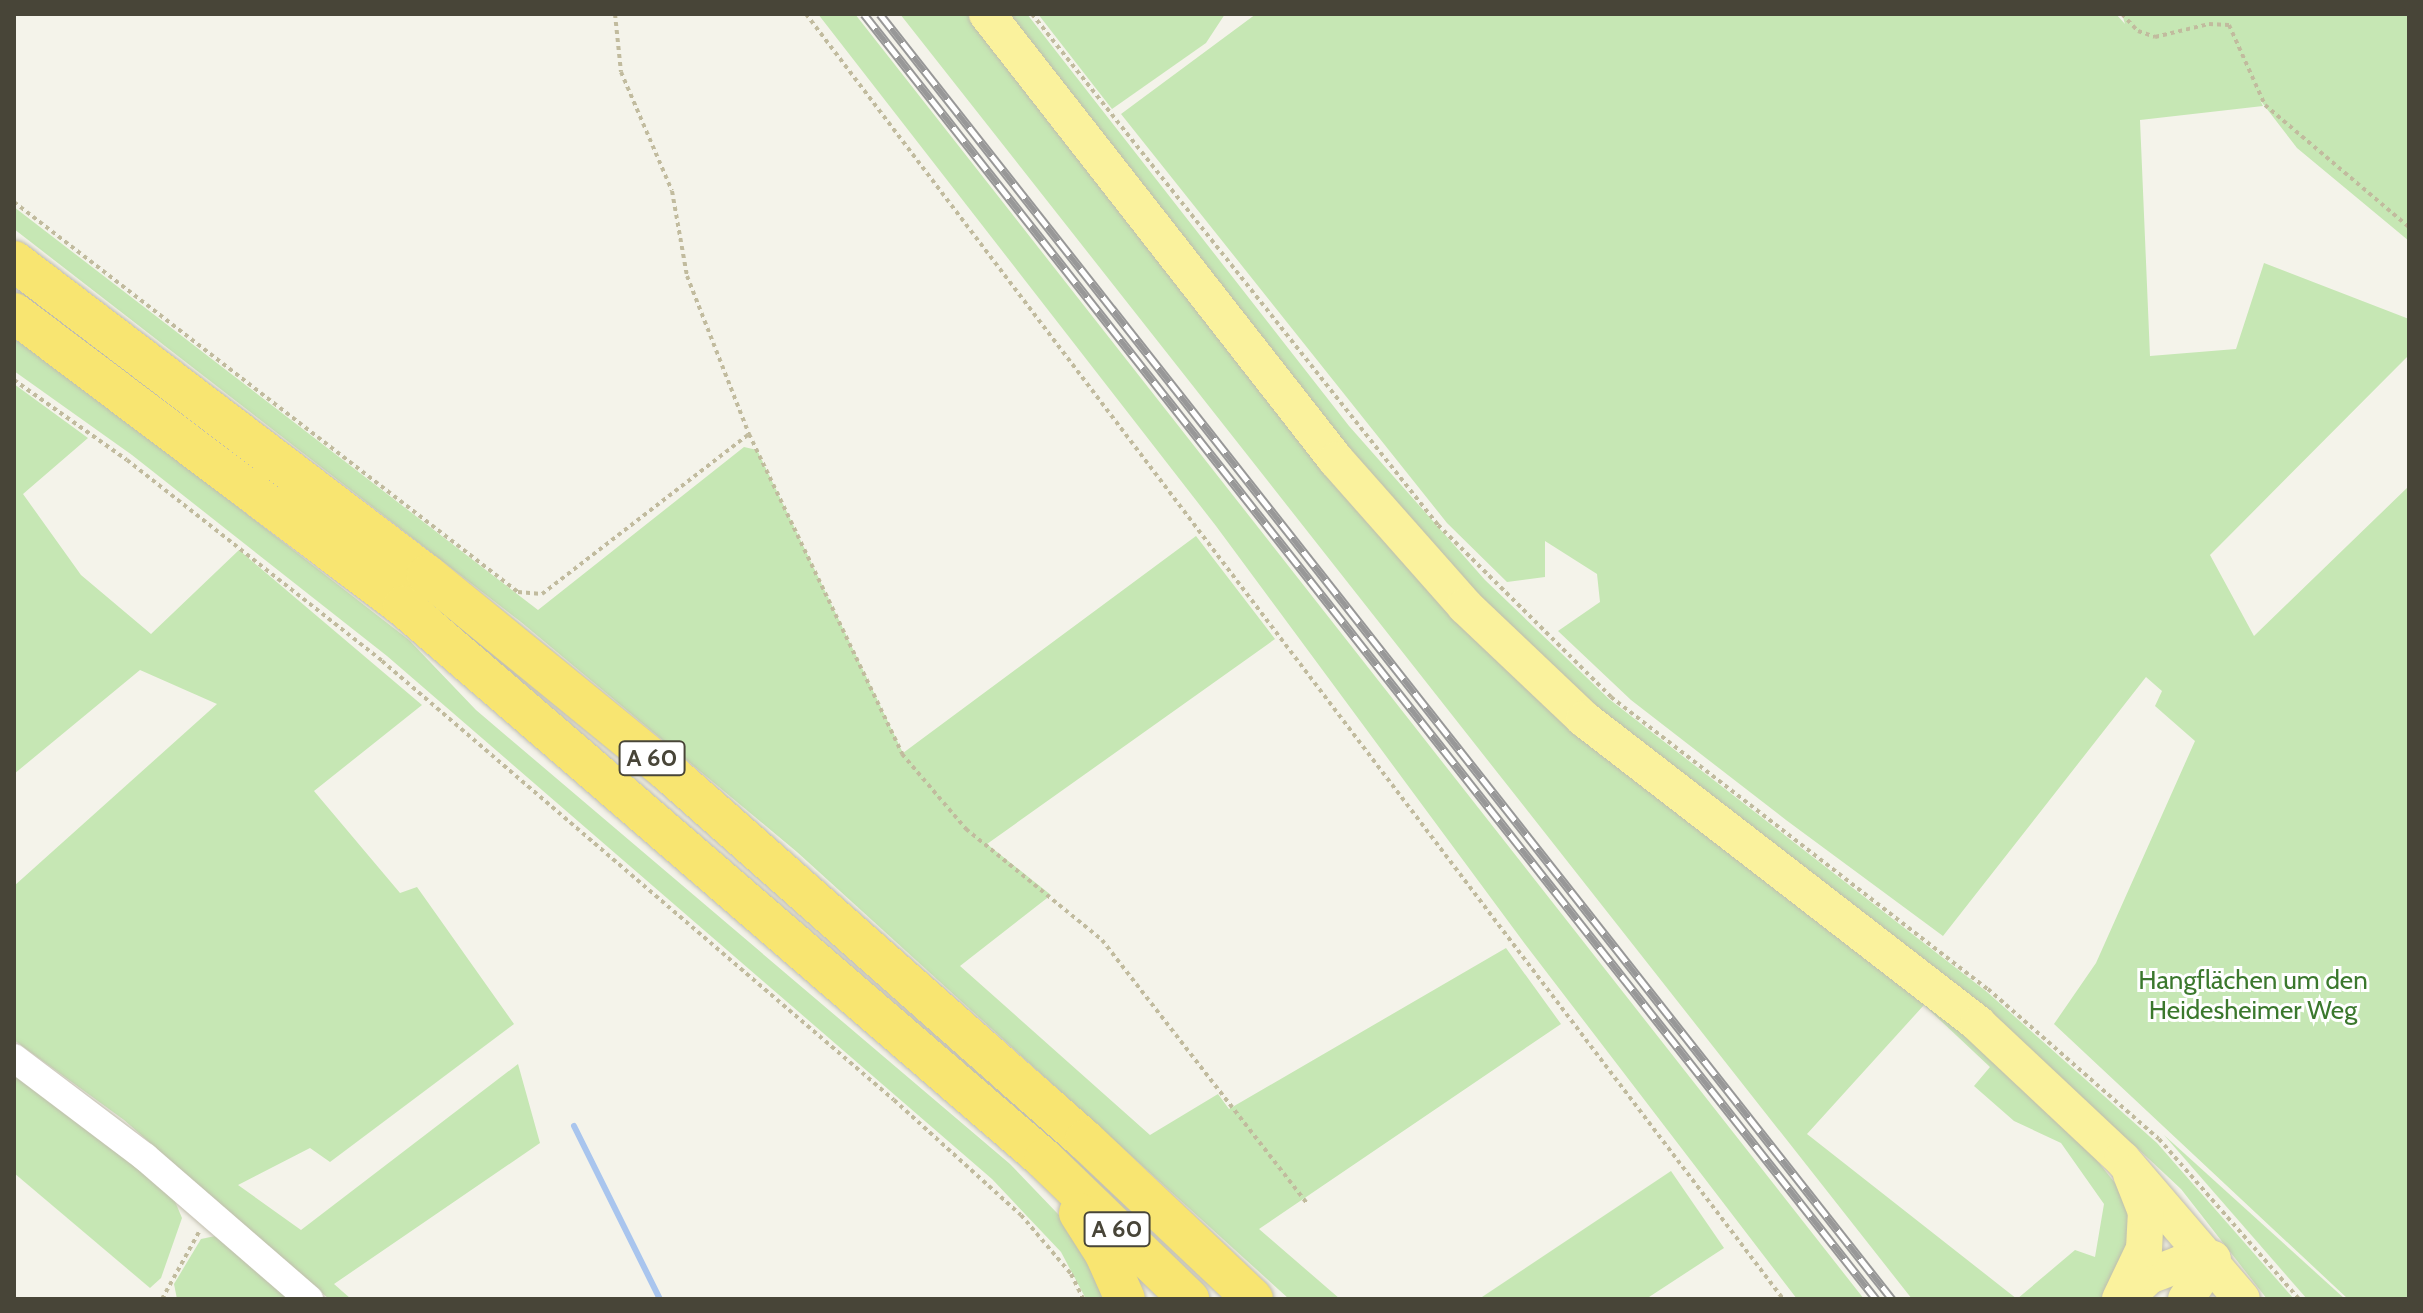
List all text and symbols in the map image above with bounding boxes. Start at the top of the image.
road number: A 60 [618,738,686,778]
park label: Hangflächen um den Heidesheimer Weg [2138,965,2368,1026]
road number: A 60 [1083,1209,1151,1249]

